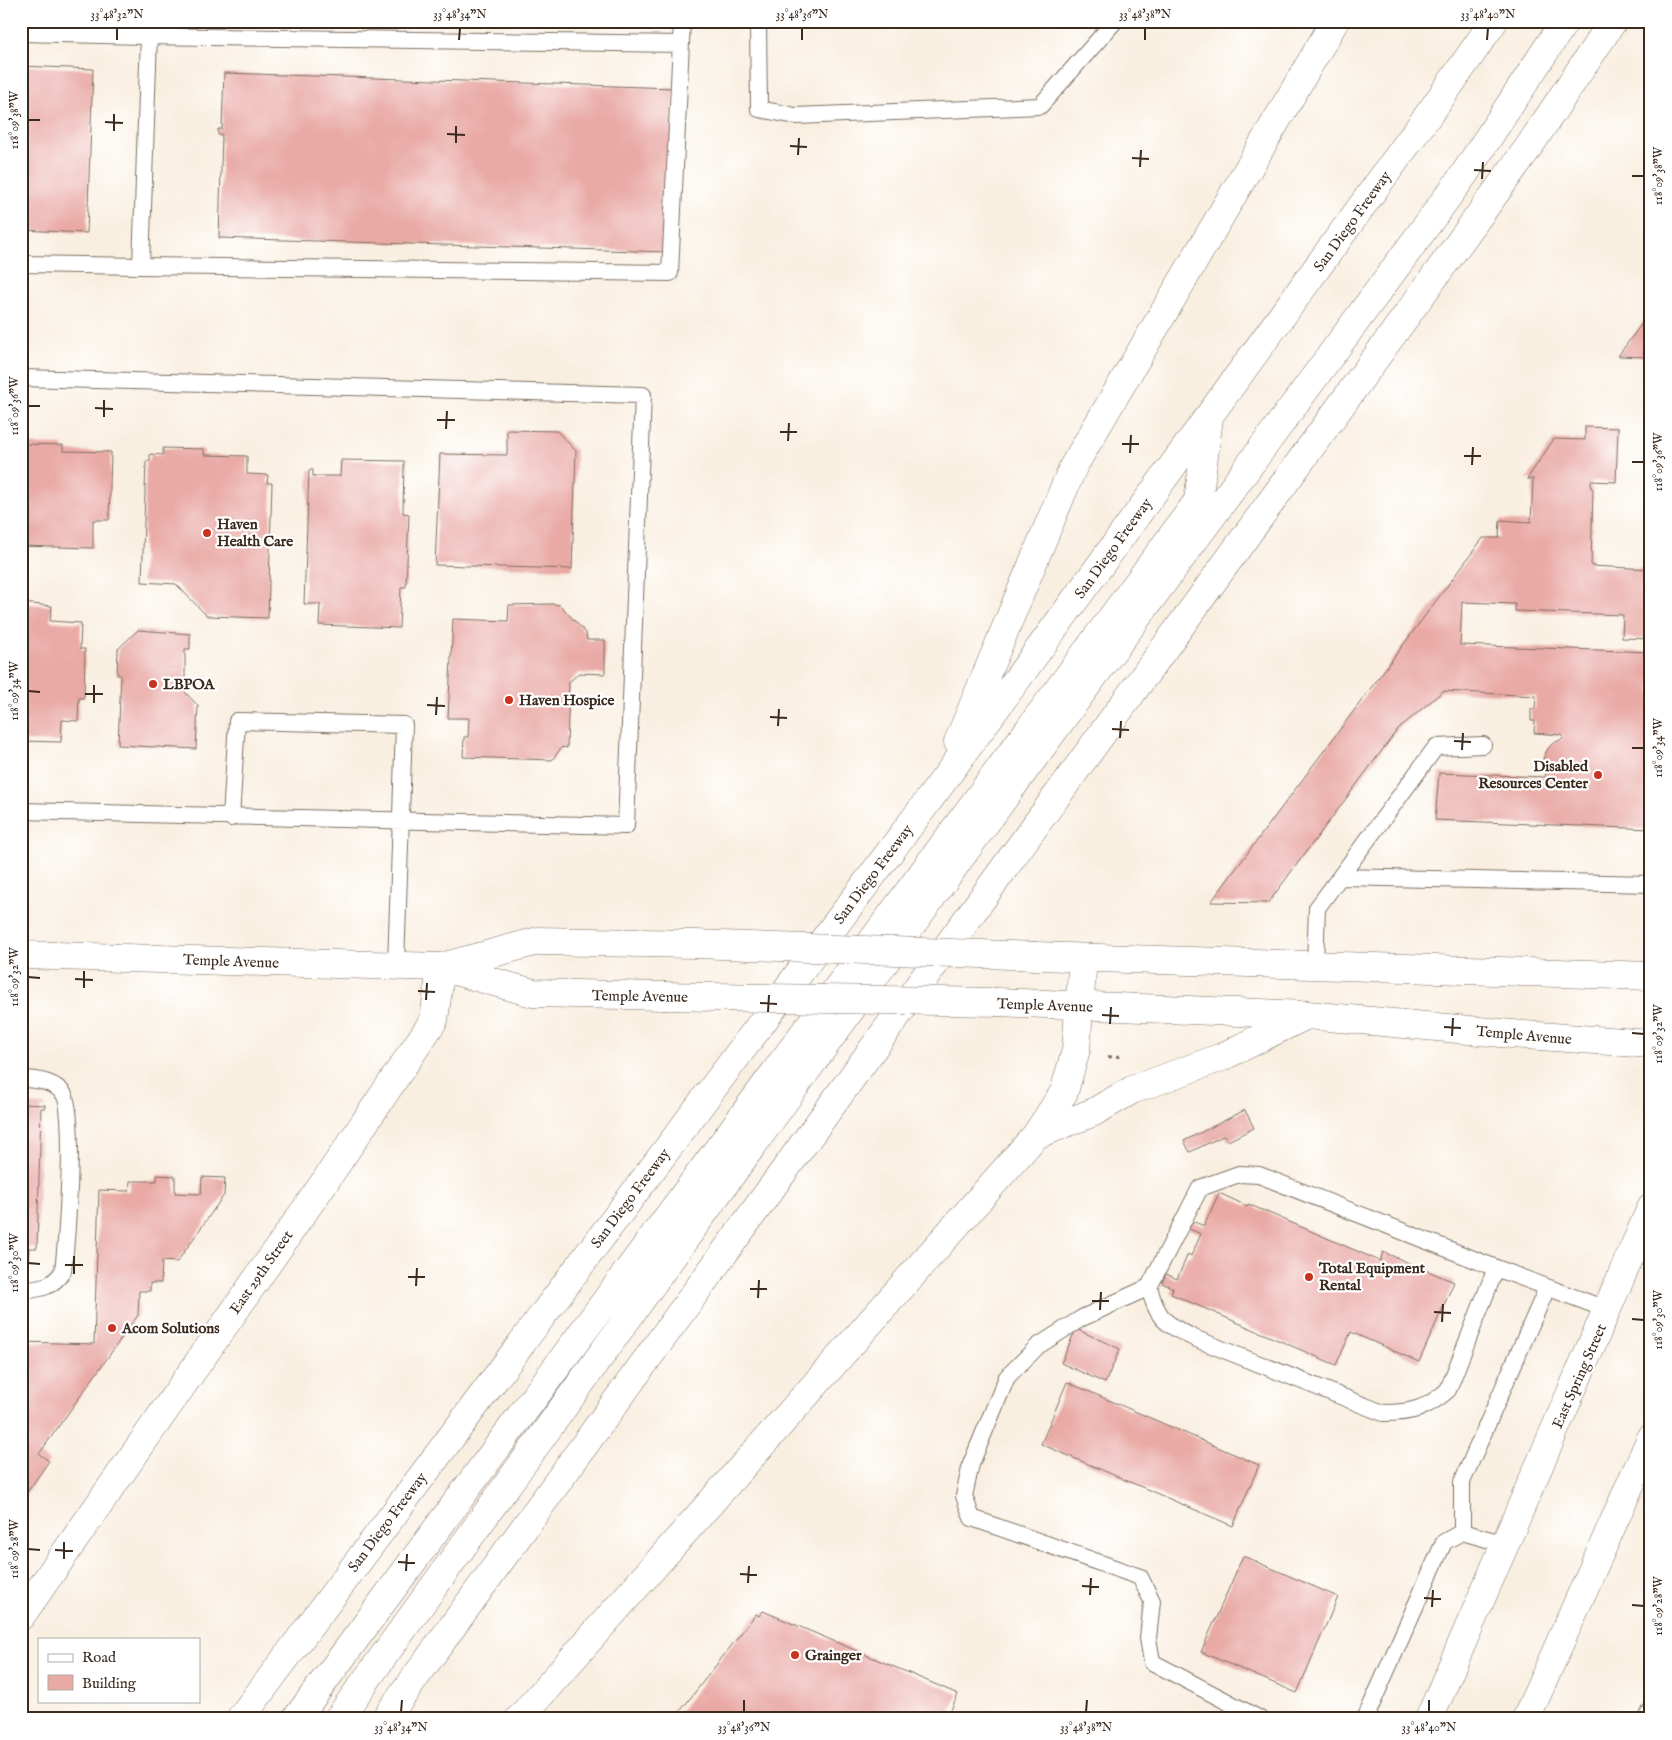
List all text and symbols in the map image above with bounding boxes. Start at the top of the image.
text: 33°48'32"N [90,7,144,22]
text: 33°48'34"N [433,7,487,22]
text: 33°48'36"N [776,7,829,22]
text: 33°48'38"N [1119,7,1172,22]
text: 33°48'40"N [1461,7,1516,22]
text: 118°09'38"W [7,90,22,149]
text: 118°09'38"W [1651,146,1666,205]
street label: San Diego Freeway [1309,167,1396,275]
text: 118°09'36"W [7,376,22,435]
text: 118°09'36"W [1651,432,1666,491]
street label: San Diego Freeway [1070,494,1157,602]
place label: Haven Health Care [217,515,293,551]
marker: Haven Health Care [201,527,213,539]
text: 118°09'34"W [7,661,22,721]
place label: LBPOA [163,675,215,694]
marker: LBPOA [147,678,159,690]
place label: Haven Hospice [519,691,614,710]
marker: Haven Hospice [503,694,515,706]
text: 118°09'34"W [1651,718,1666,778]
place label: Disabled Resources Center [1478,757,1589,793]
marker: Disabled Resources Center [1592,769,1604,781]
street label: San Diego Freeway [830,820,917,928]
text: 118°09'32"W [7,947,22,1007]
street label: Temple Avenue [183,950,279,973]
street label: Temple Avenue [592,986,688,1007]
street label: Temple Avenue [997,994,1093,1017]
text: 118°09'32"W [1651,1004,1666,1064]
street label: Temple Avenue [1475,1022,1573,1049]
street label: San Diego Freeway [587,1144,674,1252]
street label: East 29th Street [226,1227,297,1318]
text: 118°09'30"W [7,1233,22,1293]
place label: Total Equipment Rental [1318,1259,1426,1295]
marker: Total Equipment Rental [1303,1271,1315,1283]
text: 118°09'30"W [1651,1290,1666,1350]
place label: Acom Solutions [121,1319,220,1338]
street label: East Spring Street [1548,1321,1611,1431]
marker: Acom Solutions [106,1322,118,1334]
street label: San Diego Freeway [344,1468,431,1576]
text: 118°09'28"W [7,1519,22,1579]
text: 118°09'28"W [1651,1576,1666,1636]
legend [38,1638,200,1702]
place label: Grainger [805,1646,862,1665]
text: Road [82,1648,117,1667]
marker: Grainger [789,1649,801,1661]
text: Building [82,1674,137,1693]
text: 33°48'34"N [374,1720,428,1735]
text: 33°48'36"N [718,1720,771,1735]
text: 33°48'38"N [1060,1720,1113,1735]
text: 33°48'40"N [1402,1720,1457,1735]

